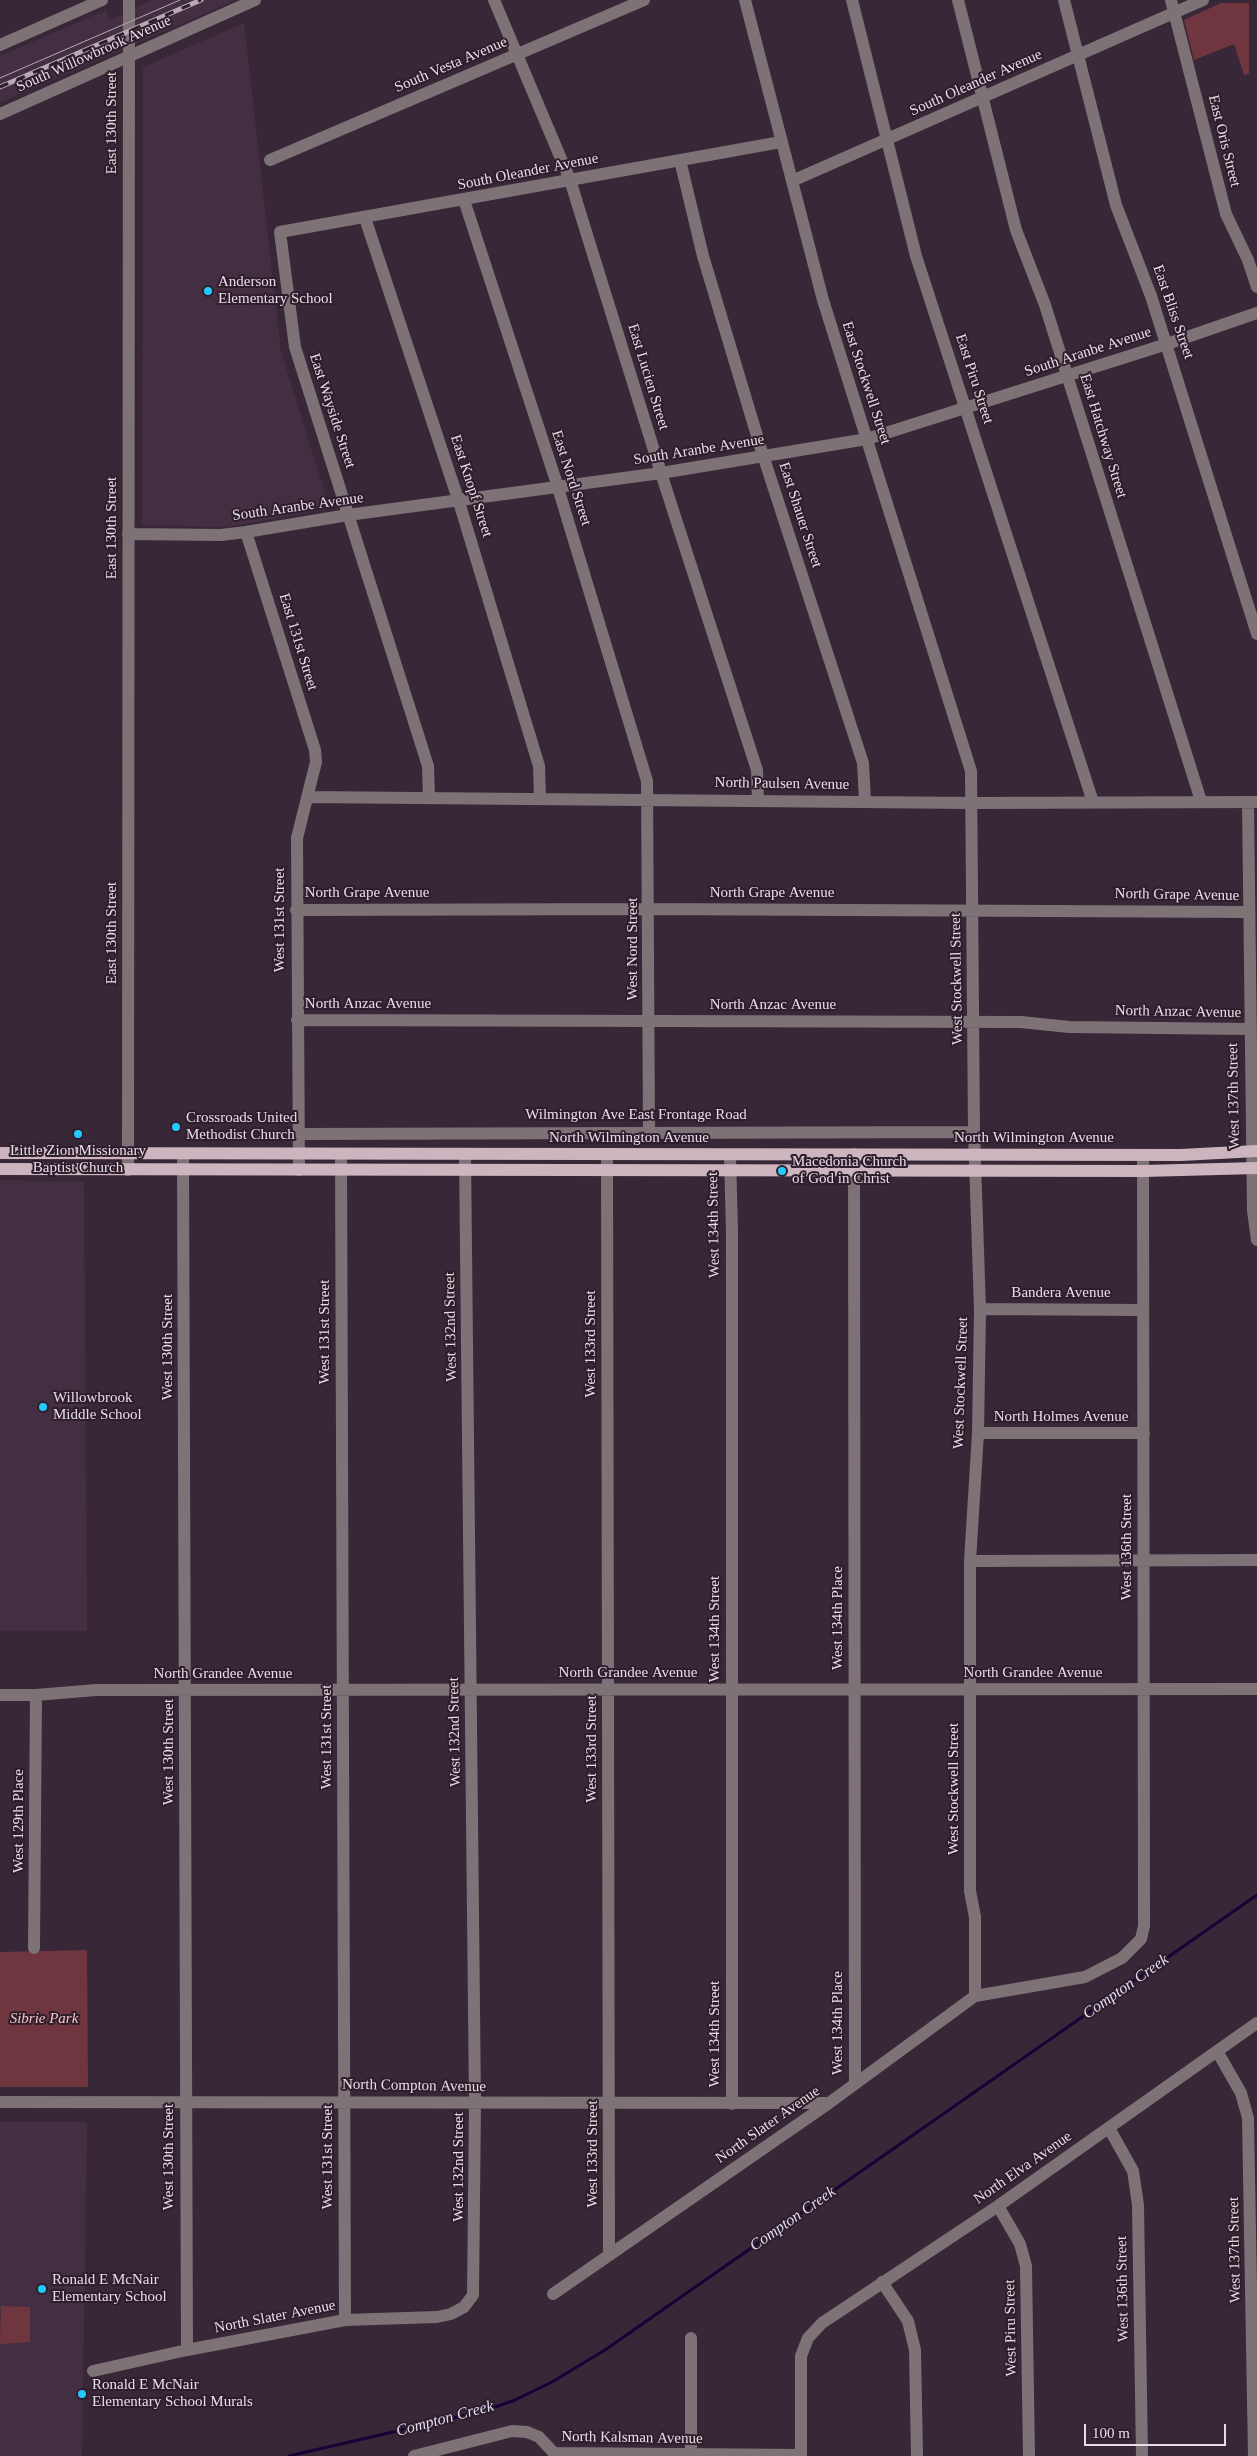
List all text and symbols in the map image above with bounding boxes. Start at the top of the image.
street label: South Willowbrook Avenue [14,12,174,96]
street label: South Vesta Avenue [392,33,510,97]
street label: South Oleander Avenue [907,46,1045,120]
street label: East 130th Street [103,72,121,174]
street label: East Oris Street [1204,93,1244,189]
street label: South Oleander Avenue [456,150,600,194]
street label: East Bliss Street [1148,263,1198,361]
place label: Anderson Elementary School [218,273,333,308]
marker: Anderson Elementary School [202,285,214,297]
street label: East Stockwell Street [838,319,894,447]
street label: East Lucien Street [623,322,673,432]
street label: South Aranbe Avenue [1022,323,1154,381]
street label: East Piru Street [951,332,997,426]
street label: East Wayside Street [305,351,359,471]
street label: East Hatchway Street [1076,372,1130,500]
street label: East Nord Street [547,428,595,528]
street label: South Aranbe Avenue [632,431,766,469]
street label: East Knopf Street [446,433,496,539]
street label: East Shauer Street [774,460,826,570]
street label: East 130th Street [103,477,121,579]
street label: South Aranbe Avenue [231,489,365,525]
street label: East 131st Street [275,591,321,693]
street label: North Paulsen Avenue [715,774,849,794]
street label: West 131st Street [271,868,289,972]
street label: East 130th Street [103,882,121,984]
street label: North Grape Avenue [305,884,429,902]
street label: North Grape Avenue [710,884,834,902]
street label: North Grape Avenue [1115,885,1239,905]
street label: West Nord Street [624,898,642,1000]
street label: West Stockwell Street [947,913,967,1045]
street label: North Anzac Avenue [305,995,431,1013]
street label: North Anzac Avenue [710,996,836,1014]
street label: North Anzac Avenue [1115,1002,1241,1022]
street label: West 137th Street [1224,1043,1244,1149]
street label: Wilmington Ave East Frontage Road [525,1106,747,1124]
place label: Crossroads United Methodist Church [186,1109,297,1144]
marker: Crossroads United Methodist Church [170,1121,182,1133]
marker: Little Zion Missionary Baptist Church [72,1128,84,1140]
street label: North Wilmington Avenue [549,1129,709,1147]
street label: North Wilmington Avenue [954,1129,1114,1147]
place label: Little Zion Missionary Baptist Church [10,1142,146,1177]
place label: Macedonia Church of God in Christ [792,1153,907,1188]
marker: Macedonia Church of God in Christ [776,1165,788,1177]
street label: West 134th Street [704,1172,724,1278]
street label: West 132nd Street [441,1272,461,1382]
street label: West 131st Street [316,1280,334,1384]
street label: Bandera Avenue [1011,1284,1111,1302]
street label: West 133rd Street [582,1290,600,1398]
street label: West 130th Street [159,1294,177,1400]
street label: West Stockwell Street [950,1317,972,1449]
place label: Willowbrook Middle School [53,1389,142,1424]
marker: Willowbrook Middle School [37,1401,49,1413]
street label: North Holmes Avenue [994,1408,1128,1426]
street label: West 136th Street [1118,1494,1136,1600]
street label: West 134th Place [829,1566,847,1670]
street label: West 134th Street [706,1576,724,1682]
street label: North Grandee Avenue [559,1664,697,1682]
street label: North Grandee Avenue [964,1664,1102,1682]
street label: North Grandee Avenue [154,1665,292,1683]
street label: West 132nd Street [445,1677,465,1787]
street label: West 131st Street [318,1685,336,1789]
street label: West 133rd Street [583,1695,601,1803]
street label: West 130th Street [160,1699,178,1805]
street label: West Stockwell Street [945,1723,963,1855]
street label: West 129th Place [10,1769,28,1873]
water label: Compton Creek [1079,1950,1173,2024]
street label: West 134th Place [829,1971,847,2075]
street label: West 134th Street [706,1981,724,2087]
park label: Sibrie Park [10,2010,78,2028]
street label: North Compton Avenue [342,2076,486,2096]
street label: North Slater Avenue [712,2082,824,2168]
street label: West 133rd Street [584,2100,602,2208]
street label: West 130th Street [160,2104,178,2210]
street label: West 131st Street [319,2105,337,2209]
street label: West 132nd Street [450,2112,468,2222]
street label: North Elva Avenue [971,2127,1075,2209]
water label: Compton Creek [746,2182,840,2256]
street label: West 137th Street [1225,2197,1245,2303]
street label: West 136th Street [1113,2236,1133,2342]
place label: Ronald E McNair Elementary School [52,2271,167,2306]
street label: West Piru Street [1001,2279,1021,2377]
marker: Ronald E McNair Elementary School [36,2283,48,2295]
street label: North Slater Avenue [213,2296,337,2338]
place label: Ronald E McNair Elementary School Murals [92,2376,253,2411]
marker: Ronald E McNair Elementary School Murals [76,2388,88,2400]
water label: Compton Creek [394,2397,496,2441]
scale bar [1087,2414,1230,2446]
text: 100 m [1092,2425,1130,2441]
street label: North Kalsman Avenue [561,2428,703,2448]

